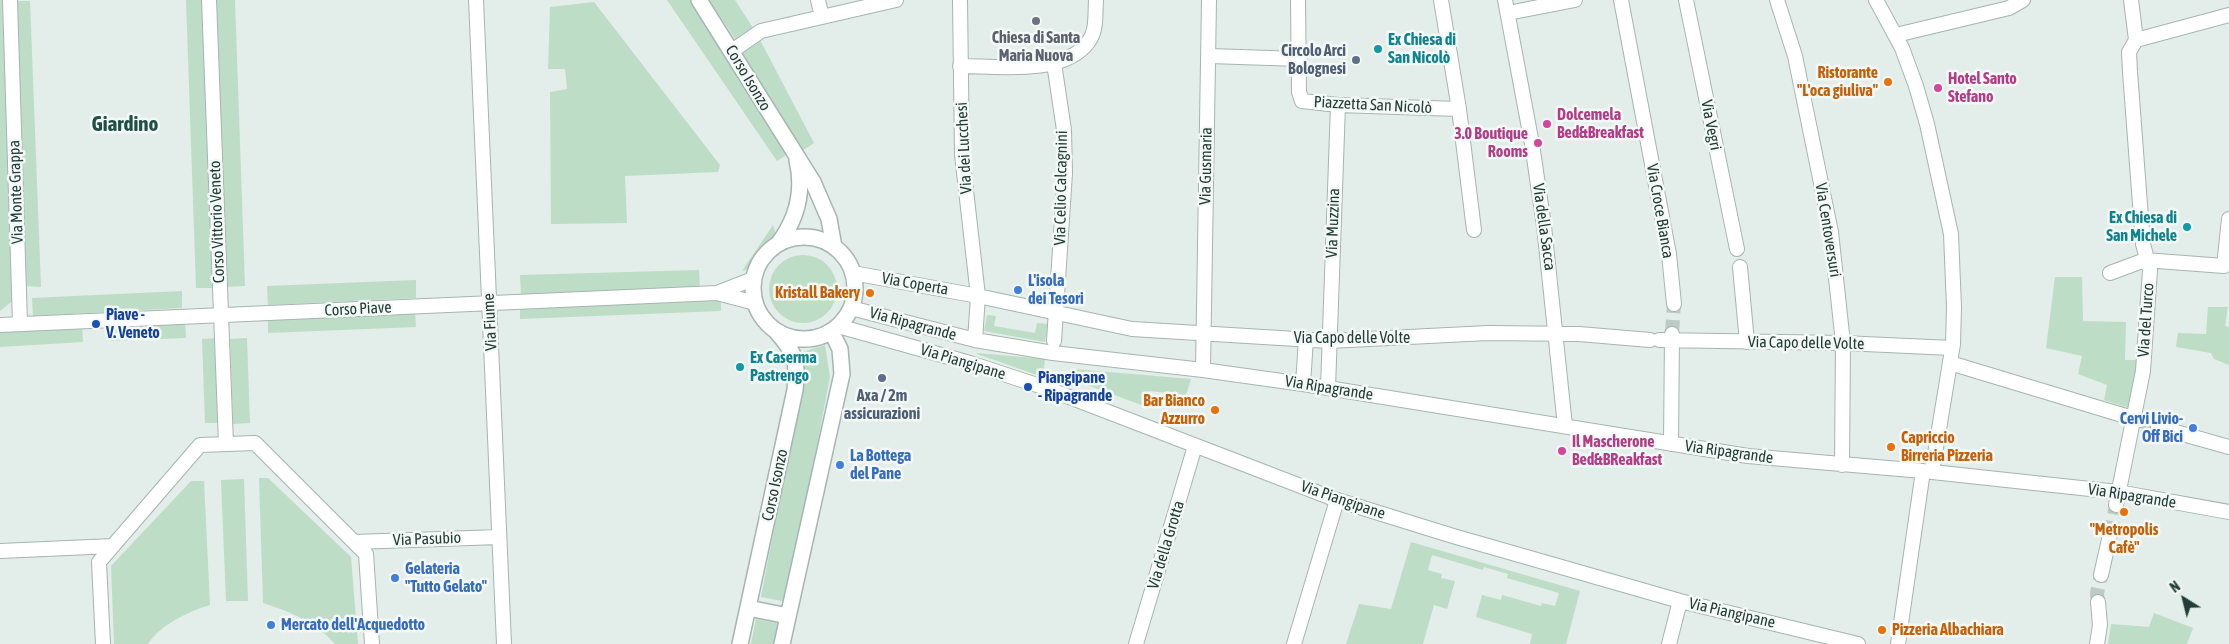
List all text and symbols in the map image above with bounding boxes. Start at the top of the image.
marker: Chiesa di Santa Maria Nuova [1030,15,1042,27]
place label: Chiesa di Santa Maria Nuova [992,28,1080,66]
place label: Ex Chiesa di San Nicolò [1388,30,1456,68]
place label: Circolo Arci Bolognesi [1281,41,1346,79]
street label: Corso Isonzo [721,42,775,114]
marker: Ex Chiesa di San Nicolò [1372,43,1384,55]
marker: Circolo Arci Bolognesi [1350,54,1362,66]
place label: Ristorante "L'oca giuliva" [1797,63,1878,101]
place label: Hotel Santo Stefano [1948,69,2017,107]
marker: Ristorante "L'oca giuliva" [1882,76,1894,88]
marker: Hotel Santo Stefano [1932,82,1944,94]
street label: Piazzetta San Nicolò [1313,92,1433,118]
street label: Via Vegri [1697,98,1725,152]
street label: Via dei Lucchesi [952,102,976,194]
place label: Dolcemela Bed&Breakfast [1557,105,1644,143]
district label: Giardino [92,111,158,137]
marker: Dolcemela Bed&Breakfast [1541,118,1553,130]
place label: 3.0 Boutique Rooms [1454,124,1528,162]
street label: Via Gusmaria [1196,127,1216,205]
street label: Via Celio Calcagnini [1050,130,1072,246]
marker: 3.0 Boutique Rooms [1532,137,1544,149]
street label: Via Monte Grappa [5,140,27,244]
street label: Corso Vittorio Veneto [205,160,229,284]
street label: Via Croce Bianca [1642,162,1678,260]
street label: Via Centoversuri [1811,181,1845,279]
street label: Via della Sacca [1528,182,1560,272]
street label: Via Muzzina [1322,188,1344,258]
place label: Ex Chiesa di San Michele [2106,208,2177,246]
marker: Ex Chiesa di San Michele [2181,221,2193,233]
street label: Via Coperta [880,269,950,299]
place label: L'isola dei Tesori [1028,271,1084,309]
street label: Via del Turco [2134,282,2158,358]
place label: Kristall Bakery [775,283,860,303]
marker: L'isola dei Tesori [1012,284,1024,296]
marker: Kristall Bakery [864,287,876,299]
street label: Via Fiume [479,293,501,351]
street label: Corso Piave [324,298,392,320]
street label: Via Ripagrande [867,303,959,345]
place label: Piave - V. Veneto [106,305,160,343]
marker: Piave - V. Veneto [90,318,102,330]
street label: Via Capo delle Volte [1294,328,1410,348]
street label: Via Capo delle Volte [1748,332,1864,354]
street label: Via Piangipane [918,340,1008,384]
place label: Ex Caserma Pastrengo [750,348,817,386]
marker: Ex Caserma Pastrengo [734,361,746,373]
place label: Piangipane - Ripagrande [1038,368,1112,406]
marker: Axa / 2m assicurazioni [876,372,888,384]
street label: Via Ripagrande [1283,372,1375,404]
marker: Piangipane - Ripagrande [1022,381,1034,393]
place label: Axa / 2m assicurazioni [844,386,920,424]
place label: Bar Bianco Azzurro [1143,391,1205,429]
marker: Bar Bianco Azzurro [1209,404,1221,416]
place label: Cervi Livio- Off Bici [2120,409,2183,447]
marker: Cervi Livio- Off Bici [2187,422,2199,434]
place label: Capriccio Birreria Pizzeria [1901,428,1993,466]
place label: Il Mascherone Bed&BReakfast [1572,432,1662,470]
street label: Via Ripagrande [1684,436,1774,468]
marker: Capriccio Birreria Pizzeria [1885,441,1897,453]
marker: Il Mascherone Bed&BReakfast [1556,445,1568,457]
place label: La Bottega del Pane [850,446,911,484]
street label: Corso Isonzo [758,447,792,523]
marker: La Bottega del Pane [834,459,846,471]
street label: Via Piangipane [1298,477,1388,523]
street label: Via Ripagrande [2086,480,2178,512]
street label: Via della Grotta [1143,498,1189,592]
marker: "Metropolis Cafè" [2118,506,2130,518]
place label: "Metropolis Cafè" [2090,520,2158,558]
street label: Via Pasubio [393,528,461,550]
place label: Gelateria "Tutto Gelato" [405,559,487,597]
marker: Gelateria "Tutto Gelato" [389,572,401,584]
north arrow [2159,574,2209,624]
text: N [2167,578,2183,596]
street label: Via Piangipane [1687,594,1777,632]
place label: Mercato dell'Acquedotto [281,615,425,635]
marker: Mercato dell'Acquedotto [265,619,277,631]
place label: Pizzeria Albachiara [1892,620,2004,640]
marker: Pizzeria Albachiara [1876,624,1888,636]

